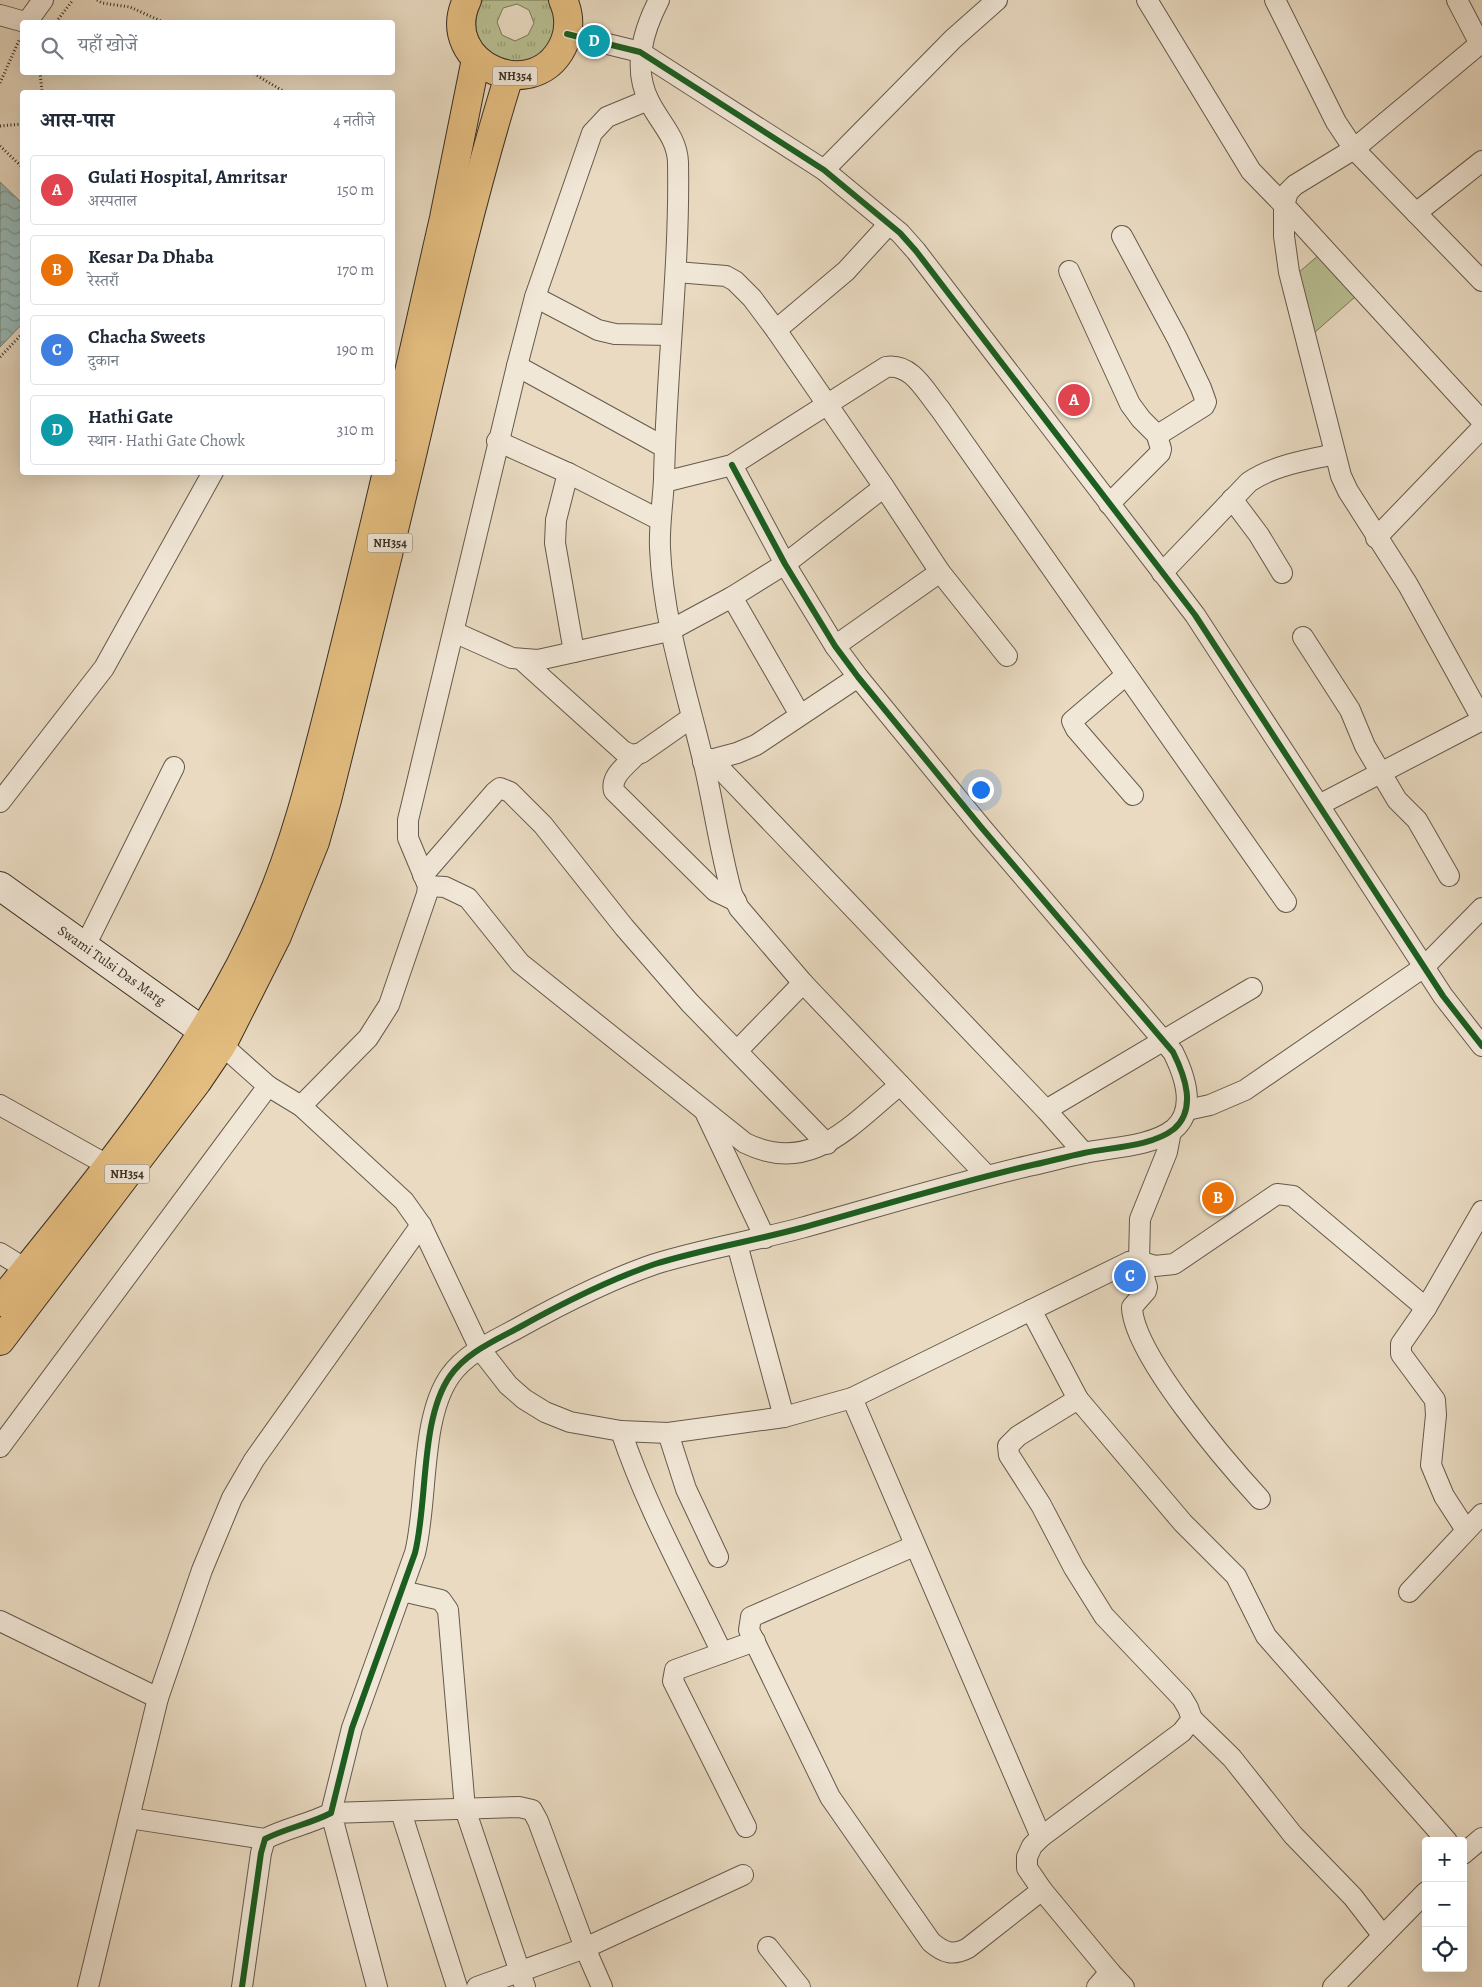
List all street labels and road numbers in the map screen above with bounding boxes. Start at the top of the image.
road number: NH354 [492,66,538,85]
road number: NH354 [368,534,412,552]
street label: Swami Tulsi Das Marg [54,921,169,1010]
road number: NH354 [104,1164,150,1184]

